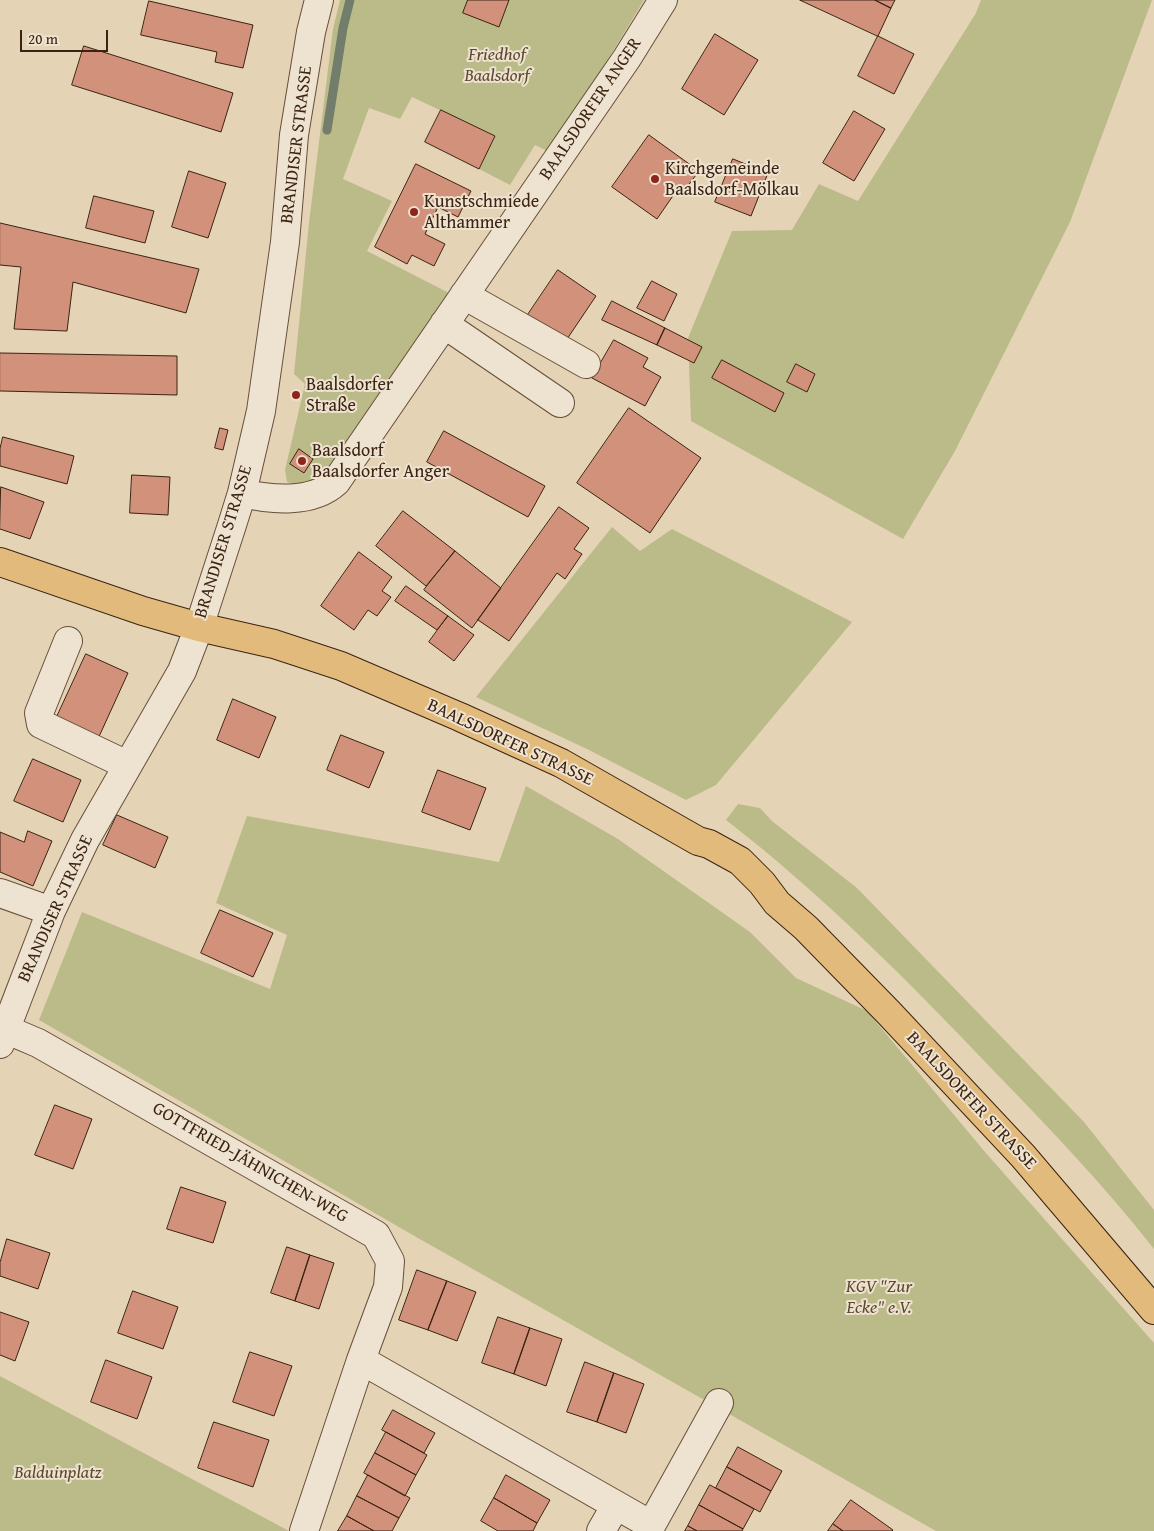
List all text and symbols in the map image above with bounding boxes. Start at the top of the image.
scale bar [22,20,110,52]
text: 20 m [28,28,58,49]
street label: BAALSDORFER ANGER [535,34,647,184]
park label: Friedhof Baalsdorf [465,44,529,86]
street label: BRANDISER STRASSE [277,65,317,225]
place label: Kirchgemeinde Baalsdorf-Mölkau [665,158,799,200]
marker: Kirchgemeinde Baalsdorf-Mölkau [649,173,661,185]
place label: Kunstschmiede Althammer [424,191,539,233]
marker: Kunstschmiede Althammer [408,206,420,218]
place label: Baalsdorfer Straße [306,374,393,416]
marker: Baalsdorfer Straße [290,389,302,401]
place label: Baalsdorf Baalsdorfer Anger [312,440,449,482]
marker: Baalsdorf Baalsdorfer Anger [296,455,308,467]
street label: BRANDISER STRASSE [190,463,258,621]
street label: BAALSDORFER STRASSE [423,695,597,791]
street label: BRANDISER STRASSE [14,832,98,986]
street label: BAALSDORFER STRASSE [901,1027,1041,1175]
street label: GOTTFRIED-JÄHNICHEN-WEG [148,1098,352,1228]
park label: KGV "Zur Ecke" e.V. [846,1276,912,1318]
park label: Balduinplatz [14,1462,102,1484]

